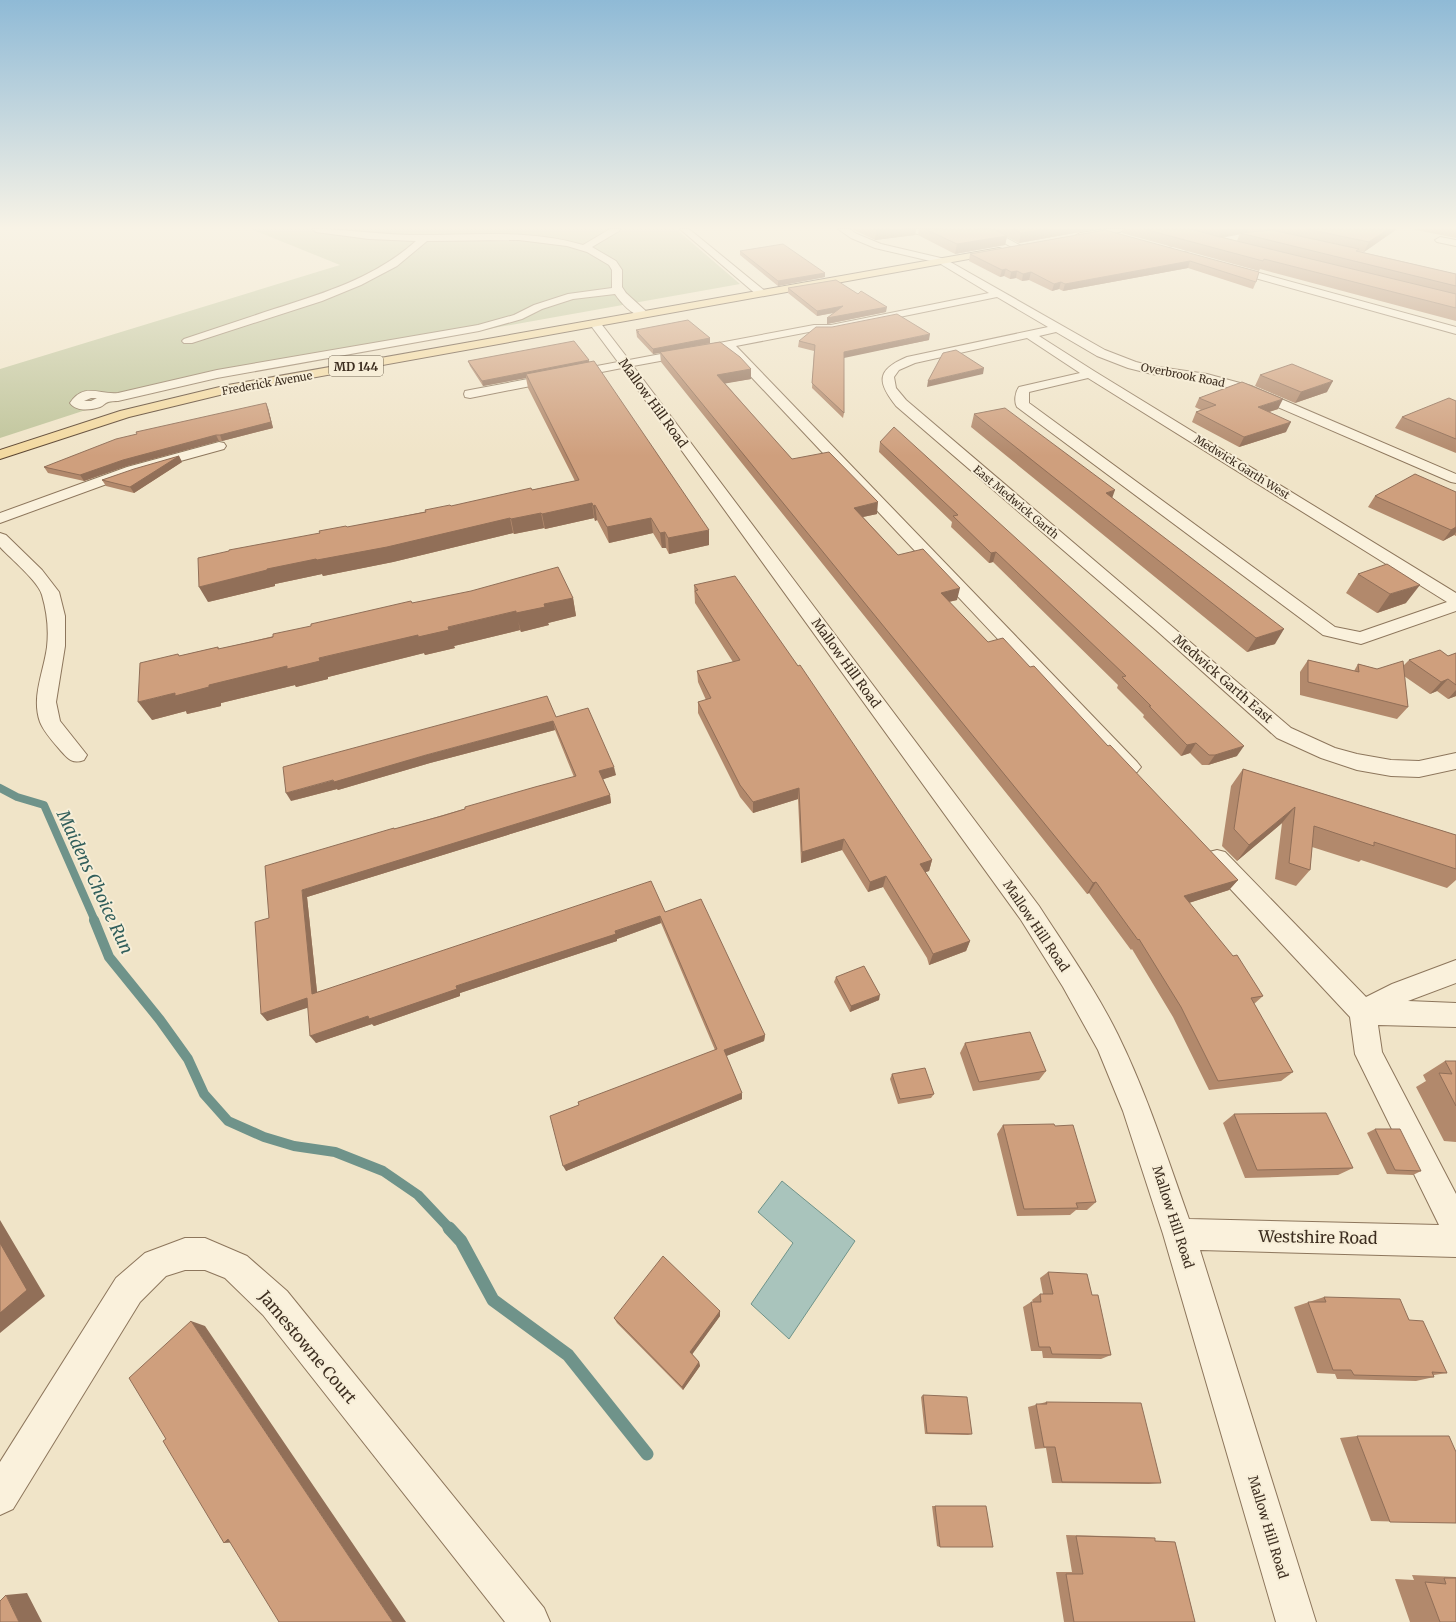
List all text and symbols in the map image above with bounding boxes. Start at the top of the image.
street label: Mallow Hill Road [615,355,691,451]
road number: MD 144 [329,356,383,376]
street label: Overbrook Road [1140,360,1227,390]
street label: Frederick Avenue [221,368,314,398]
street label: Medwick Garth West [1192,432,1293,502]
street label: East Medwick Garth [970,462,1062,542]
street label: Mallow Hill Road [808,615,884,711]
street label: Medwick Garth East [1170,631,1276,727]
water label: Maidens Choice Run [52,806,138,957]
street label: Mallow Hill Road [999,877,1073,975]
street label: Mallow Hill Road [1148,1164,1198,1271]
street label: Westshire Road [1257,1226,1378,1248]
street label: Jamestowne Court [254,1286,361,1408]
street label: Mallow Hill Road [1244,1473,1292,1581]

